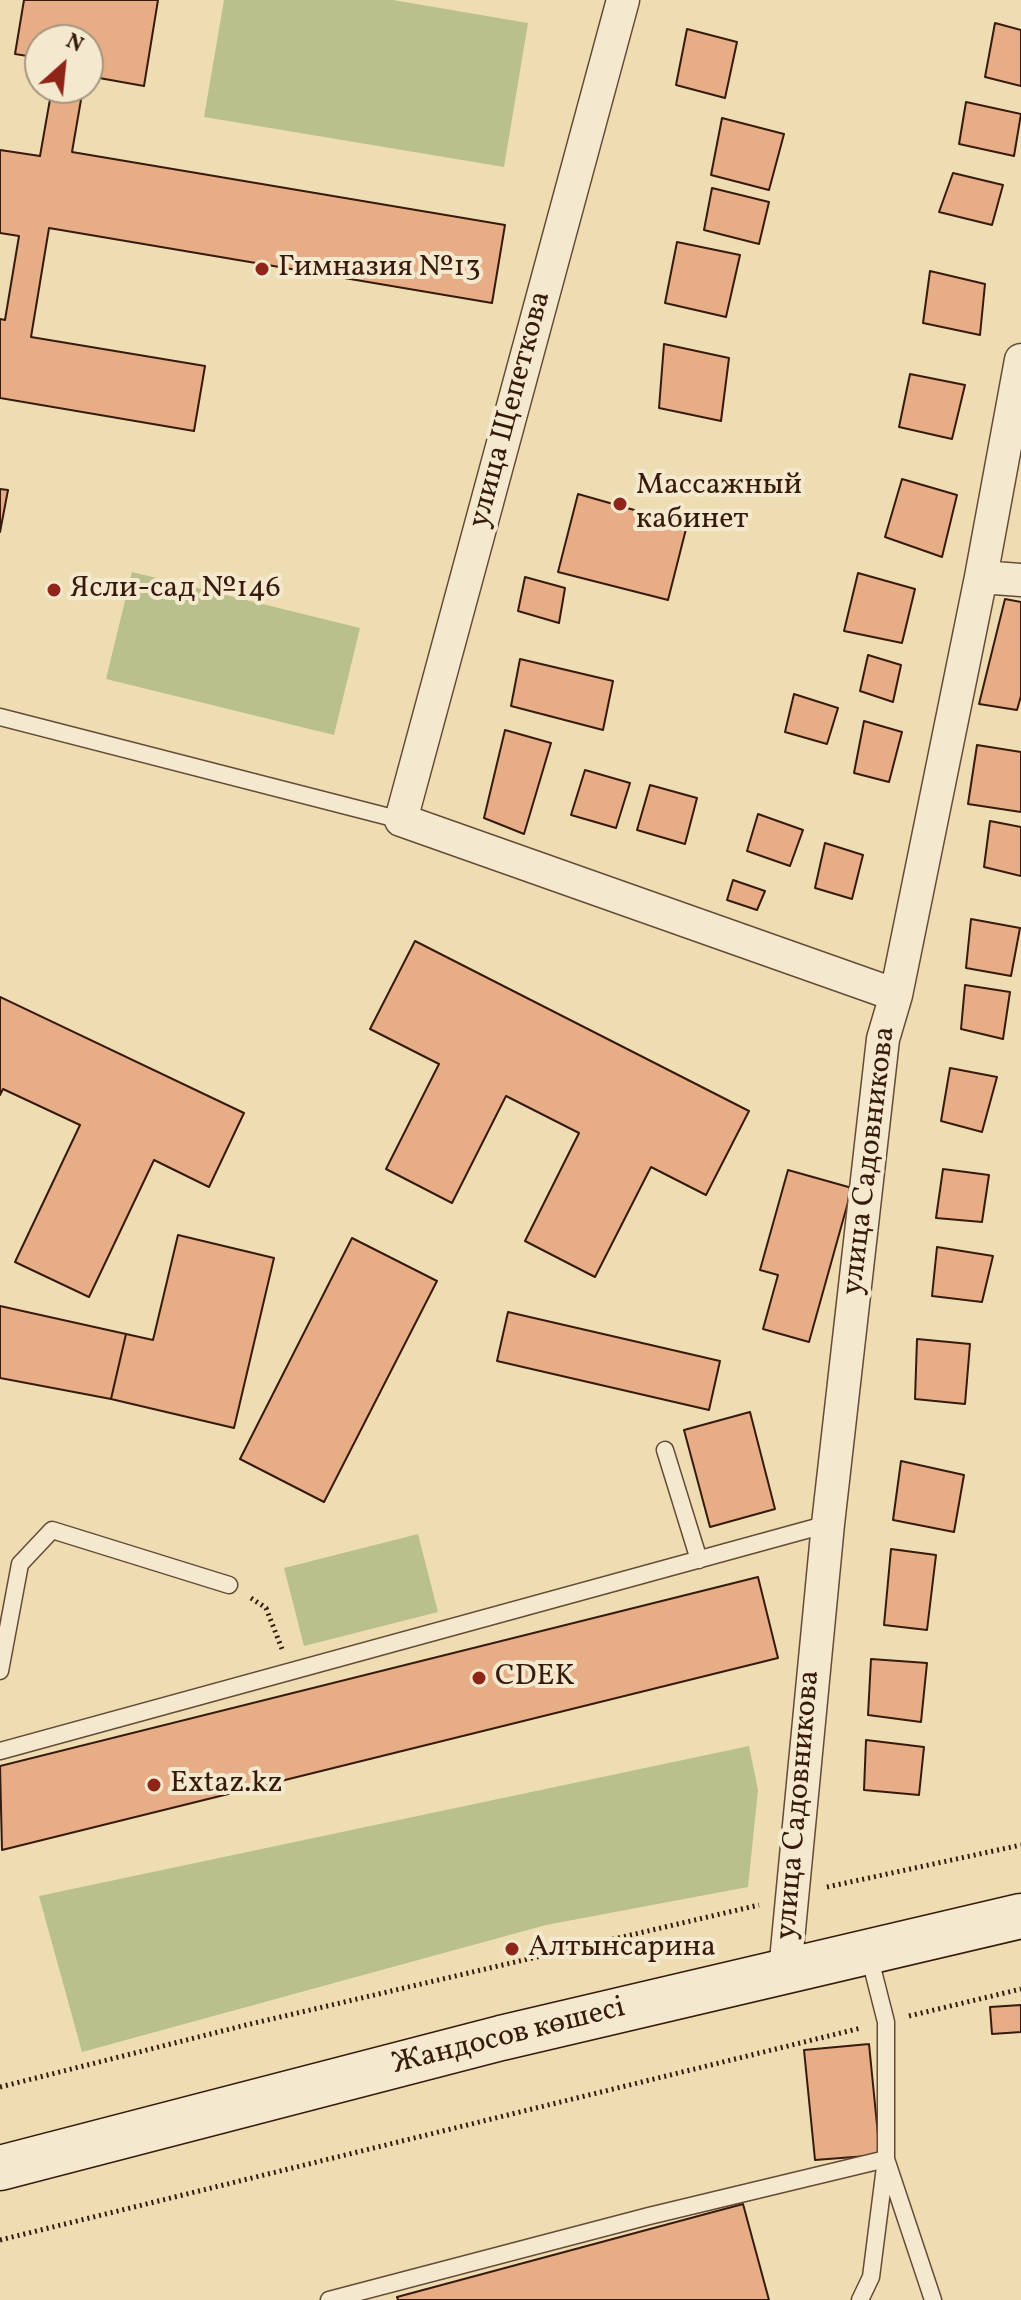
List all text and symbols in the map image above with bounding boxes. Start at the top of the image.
north arrow [24,24,104,104]
text: N [60,27,88,61]
place label: Гимназия №13 [278,251,481,287]
marker: Гимназия №13 [253,260,271,278]
street label: улица Щепеткова [463,288,561,532]
place label: Массажный кабинет [636,469,802,540]
marker: Массажный кабинет [611,495,629,513]
place label: Ясли-сад №146 [70,572,281,608]
marker: Ясли-сад №146 [45,581,63,599]
street label: улица Садовникова [837,1025,905,1297]
place label: CDEK [495,1660,575,1696]
marker: CDEK [470,1669,488,1687]
street label: улица Садовникова [770,1669,830,1941]
place label: Extaz.kz [170,1767,283,1803]
marker: Extaz.kz [145,1776,163,1794]
place label: Алтынсарина [528,1931,716,1967]
marker: Алтынсарина [503,1940,521,1958]
street label: Жандосов көшесі [389,1992,629,2084]

